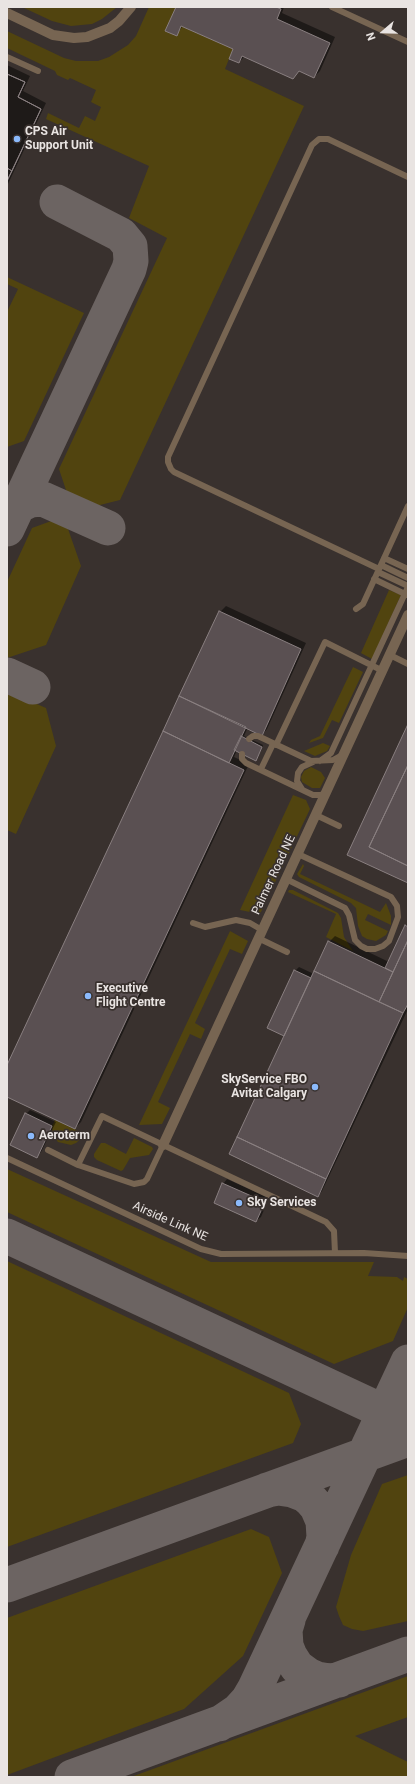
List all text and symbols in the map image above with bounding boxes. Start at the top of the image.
north arrow [363,12,403,52]
text: N [364,30,379,42]
place label: CPS Air Support Unit [25,125,93,153]
marker: CPS Air Support Unit [12,134,22,144]
street label: Palmer Road NE [249,833,299,917]
place label: Executive Flight Centre [96,982,165,1010]
marker: Executive Flight Centre [83,991,93,1001]
place label: SkyService FBO Avitat Calgary [221,1073,307,1101]
marker: SkyService FBO Avitat Calgary [310,1082,320,1092]
place label: Aeroterm [39,1129,90,1143]
marker: Aeroterm [26,1131,36,1141]
place label: Sky Services [247,1196,316,1210]
marker: Sky Services [234,1198,244,1208]
street label: Airside Link NE [130,1199,210,1245]

